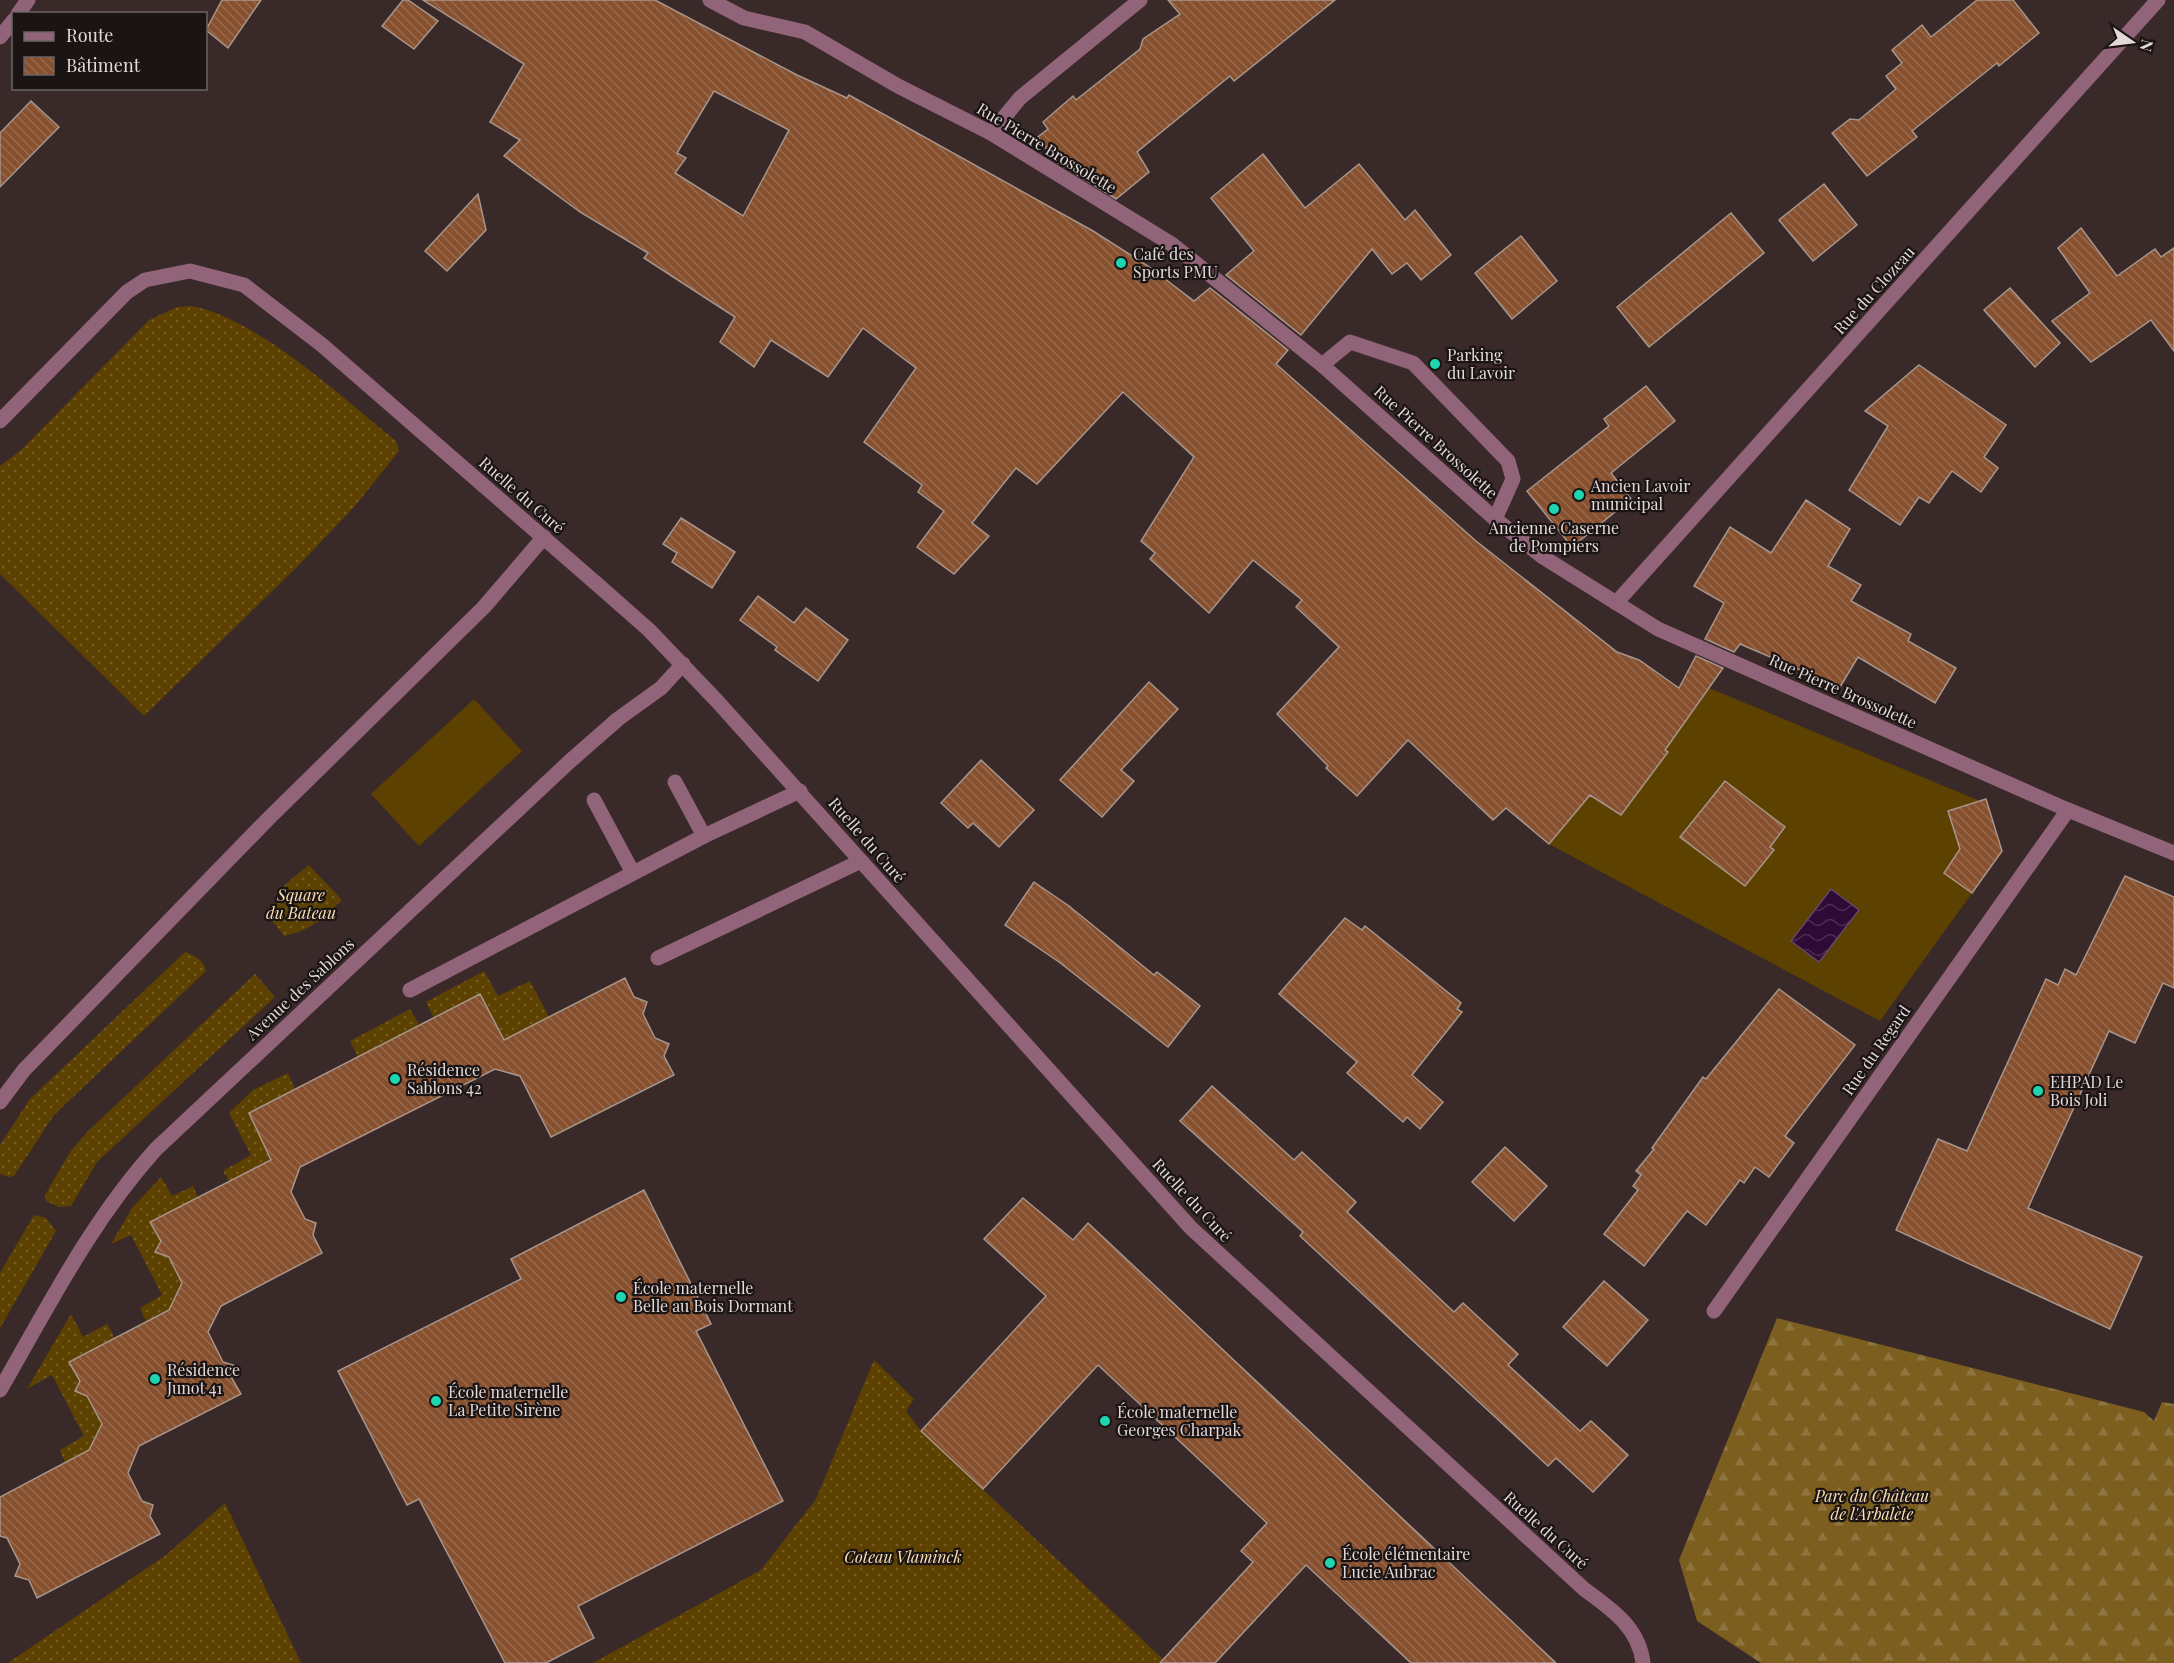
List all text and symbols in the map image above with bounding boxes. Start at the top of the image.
legend [12,12,207,90]
north arrow [2102,12,2162,72]
text: Route [66,23,113,47]
text: N [2135,38,2159,54]
text: Bâtiment [66,53,141,77]
street label: Rue Pierre Brossolette [973,97,1121,198]
street label: Rue du Clozeau [1829,241,1919,338]
place label: Café des Sports PMU [1133,243,1218,282]
marker: Café des Sports PMU [1114,256,1128,270]
place label: Parking du Lavoir [1447,344,1515,383]
marker: Parking du Lavoir [1428,357,1442,371]
street label: Rue Pierre Brossolette [1370,380,1503,503]
street label: Ruelle du Curé [475,452,569,538]
place label: Ancien Lavoir municipal [1590,475,1690,514]
marker: Ancien Lavoir municipal [1572,488,1586,502]
marker: Ancienne Caserne de Pompiers [1547,502,1561,516]
place label: Ancienne Caserne de Pompiers [1488,517,1619,556]
street label: Rue Pierre Brossolette [1766,649,1920,733]
street label: Ruelle du Curé [824,793,910,887]
park label: Square du Bateau [266,884,336,923]
street label: Avenue des Sablons [240,933,358,1045]
street label: Rue du Regard [1837,1001,1914,1099]
place label: Résidence Sablons 42 [407,1059,482,1098]
place label: EHPAD Le Bois Joli [2050,1071,2123,1110]
marker: Résidence Sablons 42 [388,1072,402,1086]
marker: EHPAD Le Bois Joli [2031,1084,2045,1098]
street label: Ruelle du Curé [1148,1154,1236,1246]
place label: École maternelle Belle au Bois Dormant [633,1277,793,1316]
marker: École maternelle Belle au Bois Dormant [614,1290,628,1304]
place label: Résidence Junot 41 [166,1359,240,1398]
marker: Résidence Junot 41 [148,1372,162,1386]
place label: École maternelle La Petite Sirène [448,1381,568,1420]
marker: École maternelle La Petite Sirène [429,1394,443,1408]
place label: École maternelle Georges Charpak [1117,1401,1242,1440]
marker: École maternelle Georges Charpak [1098,1414,1112,1428]
park label: Parc du Château de l'Arbalète [1814,1485,1929,1524]
street label: Ruelle du Curé [1500,1486,1593,1573]
place label: École élémentaire Lucie Aubrac [1342,1543,1470,1582]
park label: Coteau Vlaminck [844,1546,962,1567]
marker: École élémentaire Lucie Aubrac [1323,1556,1337,1570]

